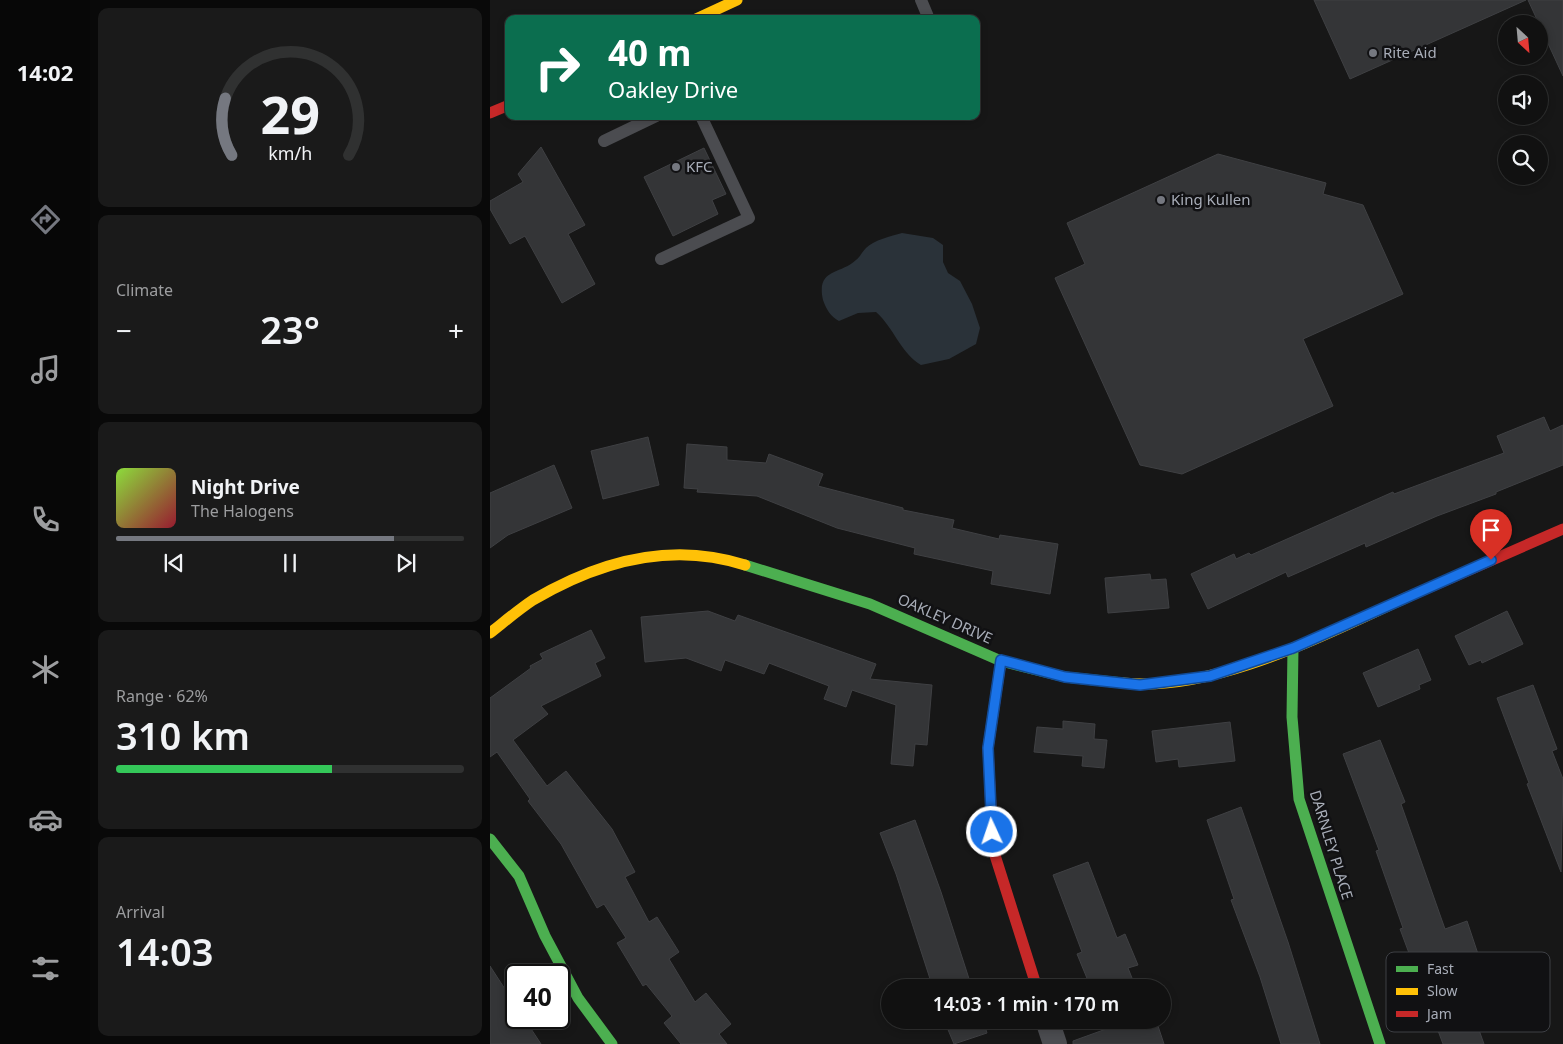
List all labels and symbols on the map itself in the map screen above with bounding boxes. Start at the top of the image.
north arrow [1498,15,1548,65]
place label: Rite Aid [1383,42,1437,62]
marker: Rite Aid [1367,47,1379,59]
place label: KFC [686,156,713,176]
marker: KFC [670,161,682,173]
place label: King Kullen [1171,189,1251,209]
marker: King Kullen [1155,194,1167,206]
pin [1470,509,1512,560]
street label: OAKLEY DRIVE [895,588,996,648]
street label: DARNLEY PLACE [1306,787,1358,902]
position arrow [965,805,1017,857]
legend [1386,952,1550,1032]
text: Fast [1427,959,1454,978]
speed limit sign: 40 [505,964,570,1029]
text: Slow [1427,981,1458,1000]
text: Jam [1425,1004,1452,1023]

